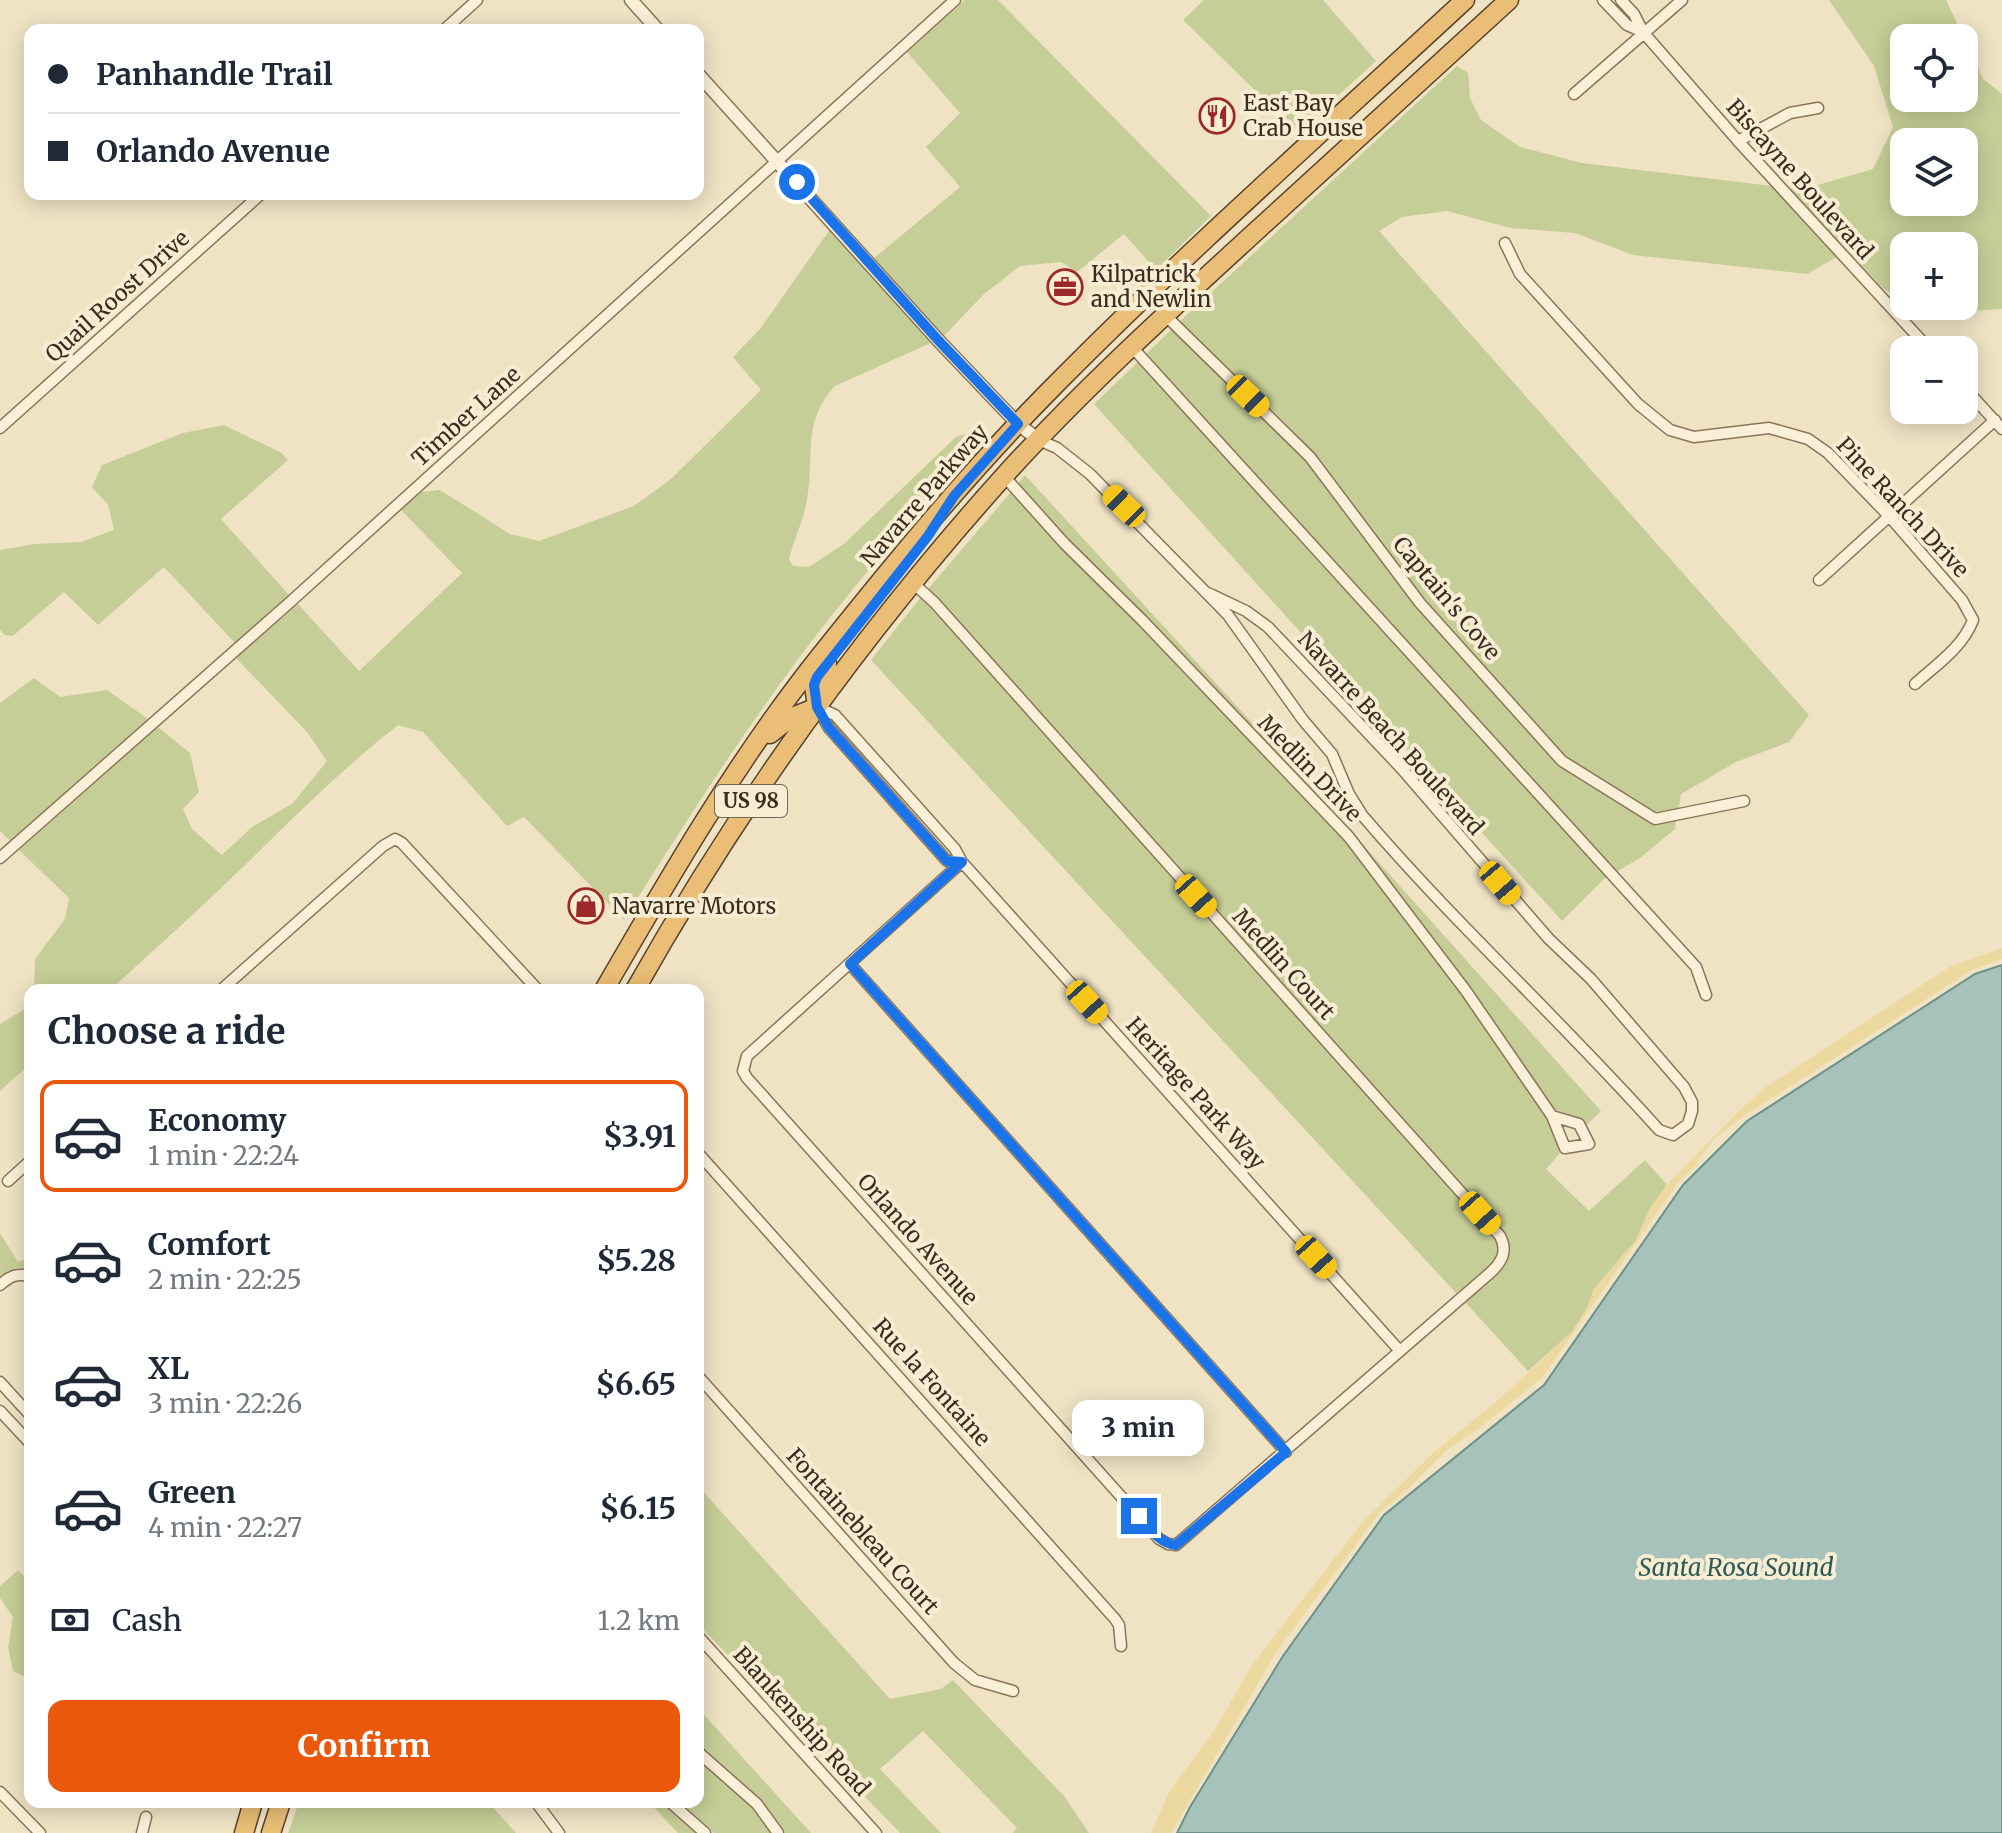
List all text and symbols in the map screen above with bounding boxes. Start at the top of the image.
map controls [1890,24,1978,424]
button: locate [1890,24,1978,112]
text: Panhandle Trail [96,55,333,93]
place label: East Bay Crab House [1243,89,1363,142]
street label: Biscayne Boulevard [1721,93,1879,265]
restaurant icon: East Bay Crab House [1198,97,1236,135]
button: layers [1890,128,1978,216]
text: Orlando Avenue [96,132,330,170]
route start [779,164,815,200]
street label: Quail Roost Drive [39,224,195,368]
button: + [1890,232,1978,320]
place label: Kilpatrick and Newlin [1091,260,1212,313]
office icon: Kilpatrick and Newlin [1046,268,1084,306]
button: − [1890,336,1978,424]
street label: Timber Lane [406,360,526,472]
car [1222,371,1274,421]
street label: Navarre Parkway [854,418,994,572]
street label: Pine Ranch Drive [1831,431,1975,583]
car [1098,481,1150,531]
street label: Captain's Cove [1387,531,1507,665]
street label: Navarre Beach Boulevard [1292,625,1490,841]
street label: Medlin Drive [1252,709,1368,827]
road number: US 98 [715,785,787,817]
car [1475,857,1525,909]
car [1171,870,1221,922]
shop icon: Navarre Motors [567,887,605,925]
place label: Navarre Motors [612,892,776,920]
street label: Medlin Court [1227,903,1341,1026]
car [1062,976,1112,1028]
text: Choose a ride [48,1009,285,1054]
street label: Heritage Park Way [1120,1011,1272,1175]
icon: car [52,1100,124,1172]
text: Economy [148,1101,286,1139]
text: $3.91 [603,1117,676,1155]
text: 1 min · 22:24 [148,1139,299,1172]
street label: Orlando Avenue [852,1168,984,1310]
car [1455,1187,1505,1239]
icon: car [52,1224,124,1296]
text: Comfort [148,1225,271,1263]
car [1291,1231,1341,1283]
text: $5.28 [596,1241,676,1279]
text: 2 min · 22:25 [148,1263,302,1296]
street label: Rue la Fontaine [867,1312,997,1452]
icon: car [52,1348,124,1420]
text: XL [148,1349,189,1387]
text: $6.65 [596,1365,676,1403]
text: 3 min · 22:26 [148,1387,302,1420]
callout: 3 min [1073,1400,1205,1456]
text: 3 min [1101,1411,1175,1444]
street label: Fontainebleau Court [781,1442,945,1620]
icon: car [52,1472,124,1544]
text: Green [148,1473,236,1511]
text: $6.15 [600,1489,676,1527]
route end [1121,1498,1157,1534]
text: 4 min · 22:27 [148,1511,302,1544]
water label: Santa Rosa Sound [1639,1552,1833,1583]
icon: cash [48,1598,92,1642]
text: Cash [112,1601,182,1639]
text: 1.2 km [598,1604,680,1637]
street label: Blankenship Road [728,1641,876,1801]
button: Confirm [48,1700,680,1792]

